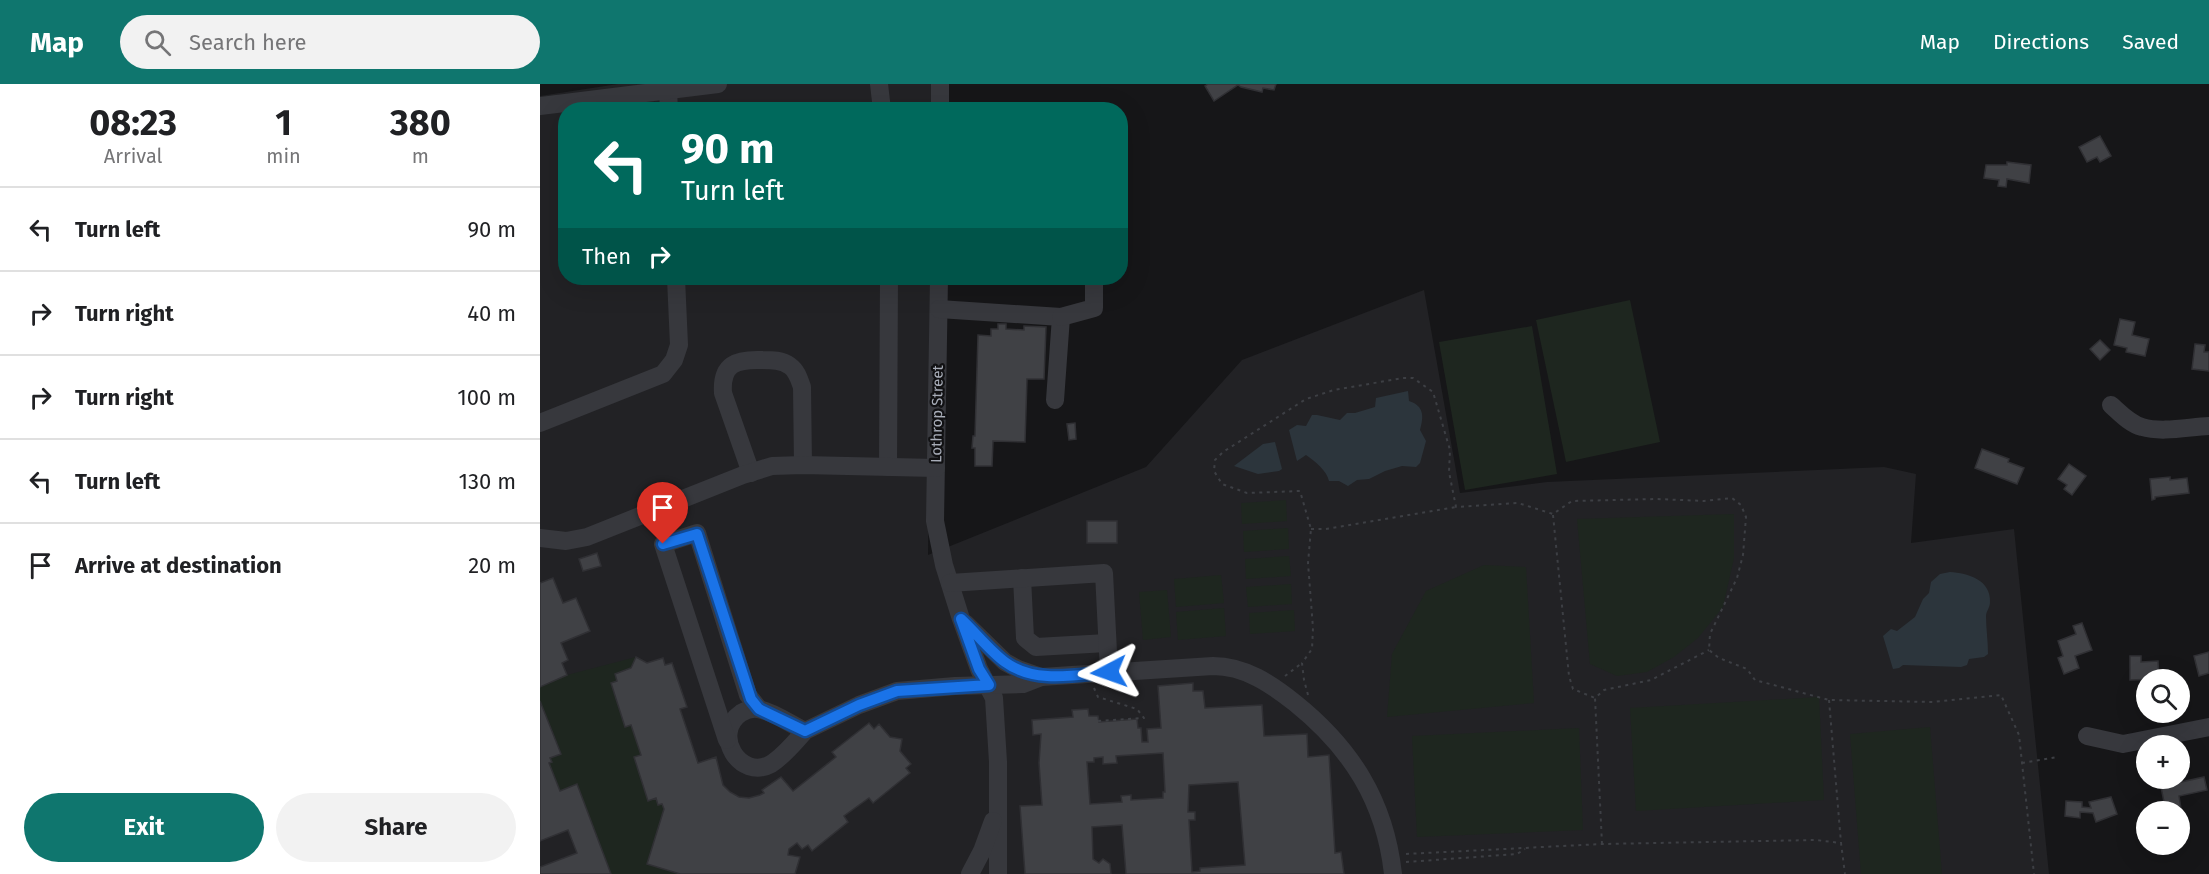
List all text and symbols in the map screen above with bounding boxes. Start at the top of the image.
search box [120,15,540,69]
text: Map [30,26,84,59]
icon: search [141,26,174,59]
text: Search here [189,29,307,56]
text: Map [1920,29,1960,55]
text: Directions [1993,29,2089,55]
text: Saved [2122,29,2179,55]
text: 08:23 [89,101,177,145]
text: 1 [275,101,292,145]
text: 380 [390,101,451,145]
text: 90 m [681,124,775,174]
icon: left [582,126,660,204]
text: Arrival [104,144,162,168]
text: min [266,144,301,168]
text: m [412,144,429,168]
text: Turn left [681,175,784,207]
icon: left [24,213,57,246]
text: Turn left [75,216,160,243]
text: 90 m [467,216,516,243]
icon: right [643,240,676,273]
text: Then [582,243,631,270]
icon: right [24,297,57,330]
text: Turn right [75,300,174,327]
text: 40 m [467,300,516,327]
street label: Lothrop Street [927,364,947,463]
icon: right [24,381,57,414]
text: Turn right [75,384,174,411]
text: 100 m [457,384,516,411]
icon: left [24,465,57,498]
text: Turn left [75,468,160,495]
text: 130 m [459,468,516,495]
pin [637,482,688,544]
icon: arrive [646,491,679,524]
icon: arrive [24,549,57,582]
text: Arrive at destination [75,552,282,579]
text: 20 m [468,552,516,579]
position arrow [1077,640,1141,704]
map controls [2136,669,2190,855]
button: search [2136,669,2190,723]
button: + [2136,735,2190,789]
button: Exit [24,793,264,862]
button: Share [276,793,516,862]
button: − [2136,801,2190,855]

